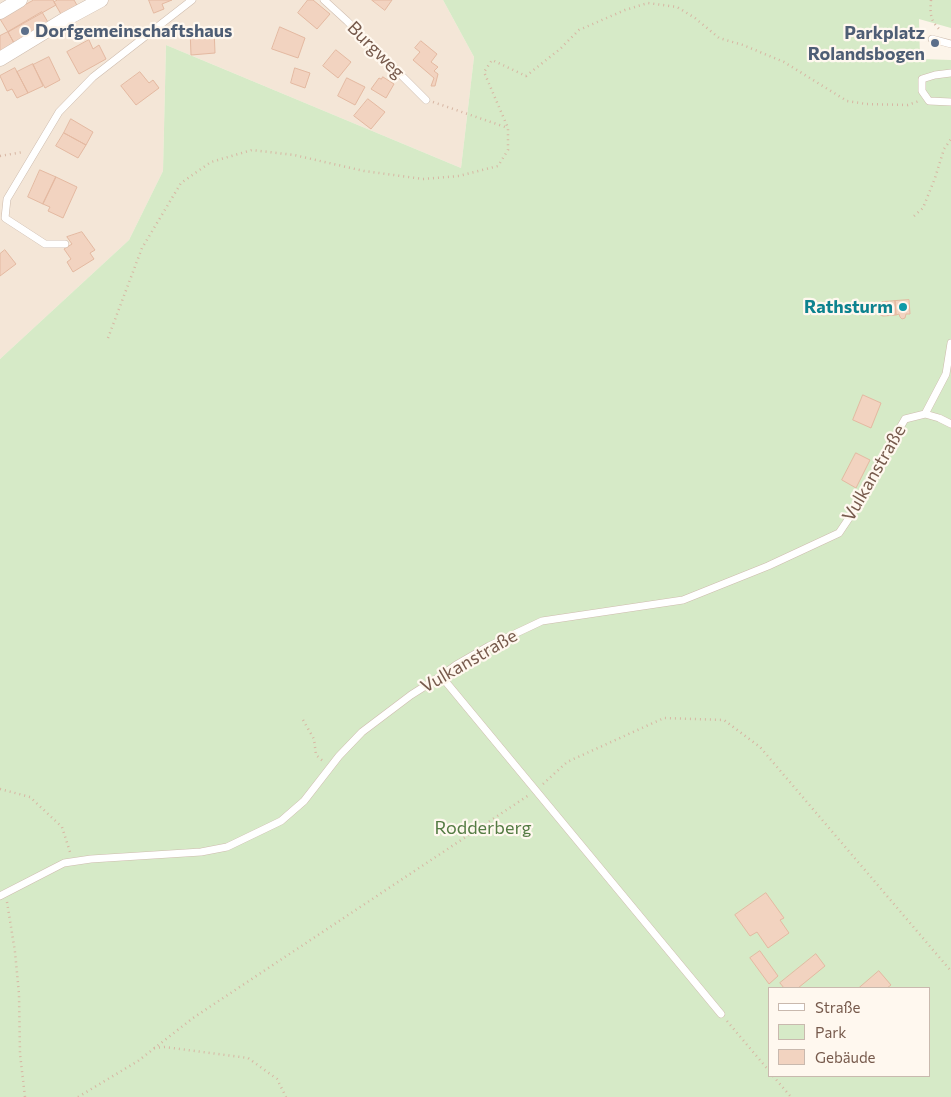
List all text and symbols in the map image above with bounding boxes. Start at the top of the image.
street label: Burgweg [343,17,409,83]
place label: Dorfgemeinschaftshaus [35,20,232,42]
place label: Parkplatz Rolandsbogen [808,22,925,64]
marker: Dorfgemeinschaftshaus [19,25,31,37]
marker: Parkplatz Rolandsbogen [929,37,941,49]
place label: Rathsturm [804,296,893,318]
marker: Rathsturm [897,301,909,313]
street label: Vulkanstraße [838,421,910,525]
street label: Vulkanstraße [417,625,521,697]
park label: Rodderberg [435,817,531,839]
legend [768,987,931,1077]
text: Straße [815,998,861,1016]
text: Park [815,1023,846,1041]
text: Gebäude [815,1048,876,1066]

